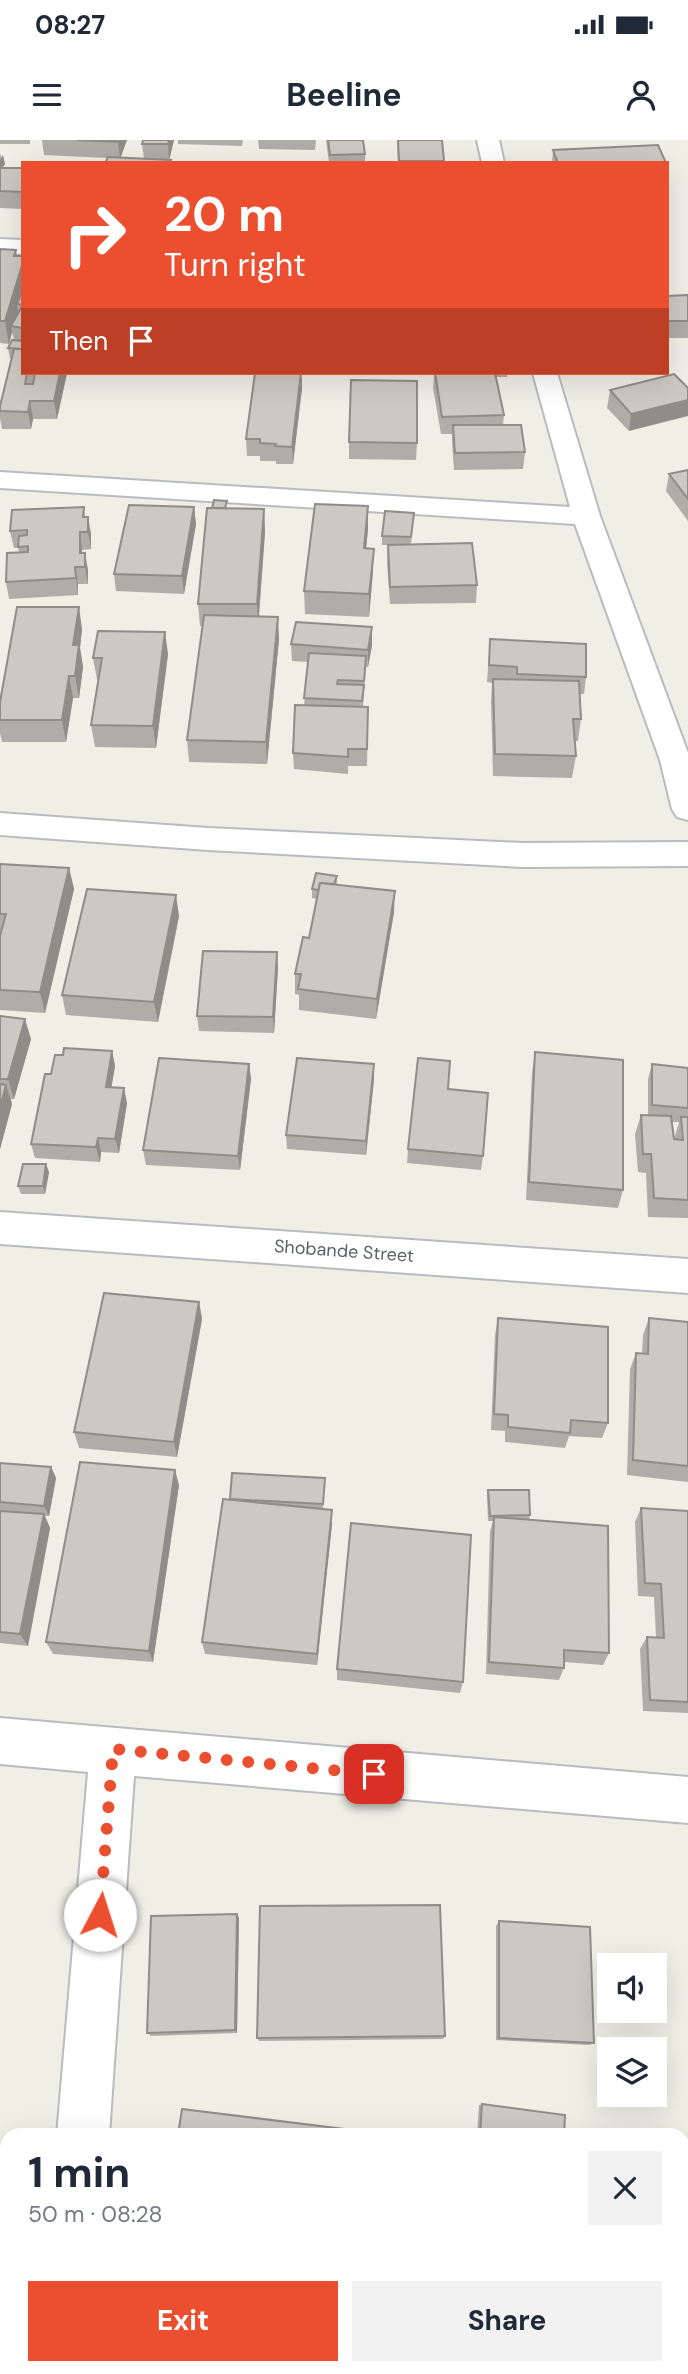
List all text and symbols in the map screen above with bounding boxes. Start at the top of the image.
text: 08:27 [35,8,105,42]
text: Beeline [286,74,402,116]
icon: menu [28,76,66,114]
icon: person [622,76,660,114]
text: 20 m [164,182,284,246]
icon: right [49,189,140,280]
text: Turn right [164,244,306,286]
icon: arrive [122,322,160,360]
text: Then [49,324,108,358]
street label: Shobande Street [273,1234,415,1268]
pin [344,1744,404,1804]
icon: arrive [355,1755,393,1793]
position arrow [63,1878,137,1952]
map controls [597,1953,667,2107]
button: sound [597,1953,667,2023]
button: layers [597,2037,667,2107]
text: 1 min [28,2145,130,2200]
button: close [588,2151,662,2225]
text: 50 m · 08:28 [28,2199,162,2229]
button: Exit [28,2281,338,2361]
button: Share [352,2281,662,2361]

